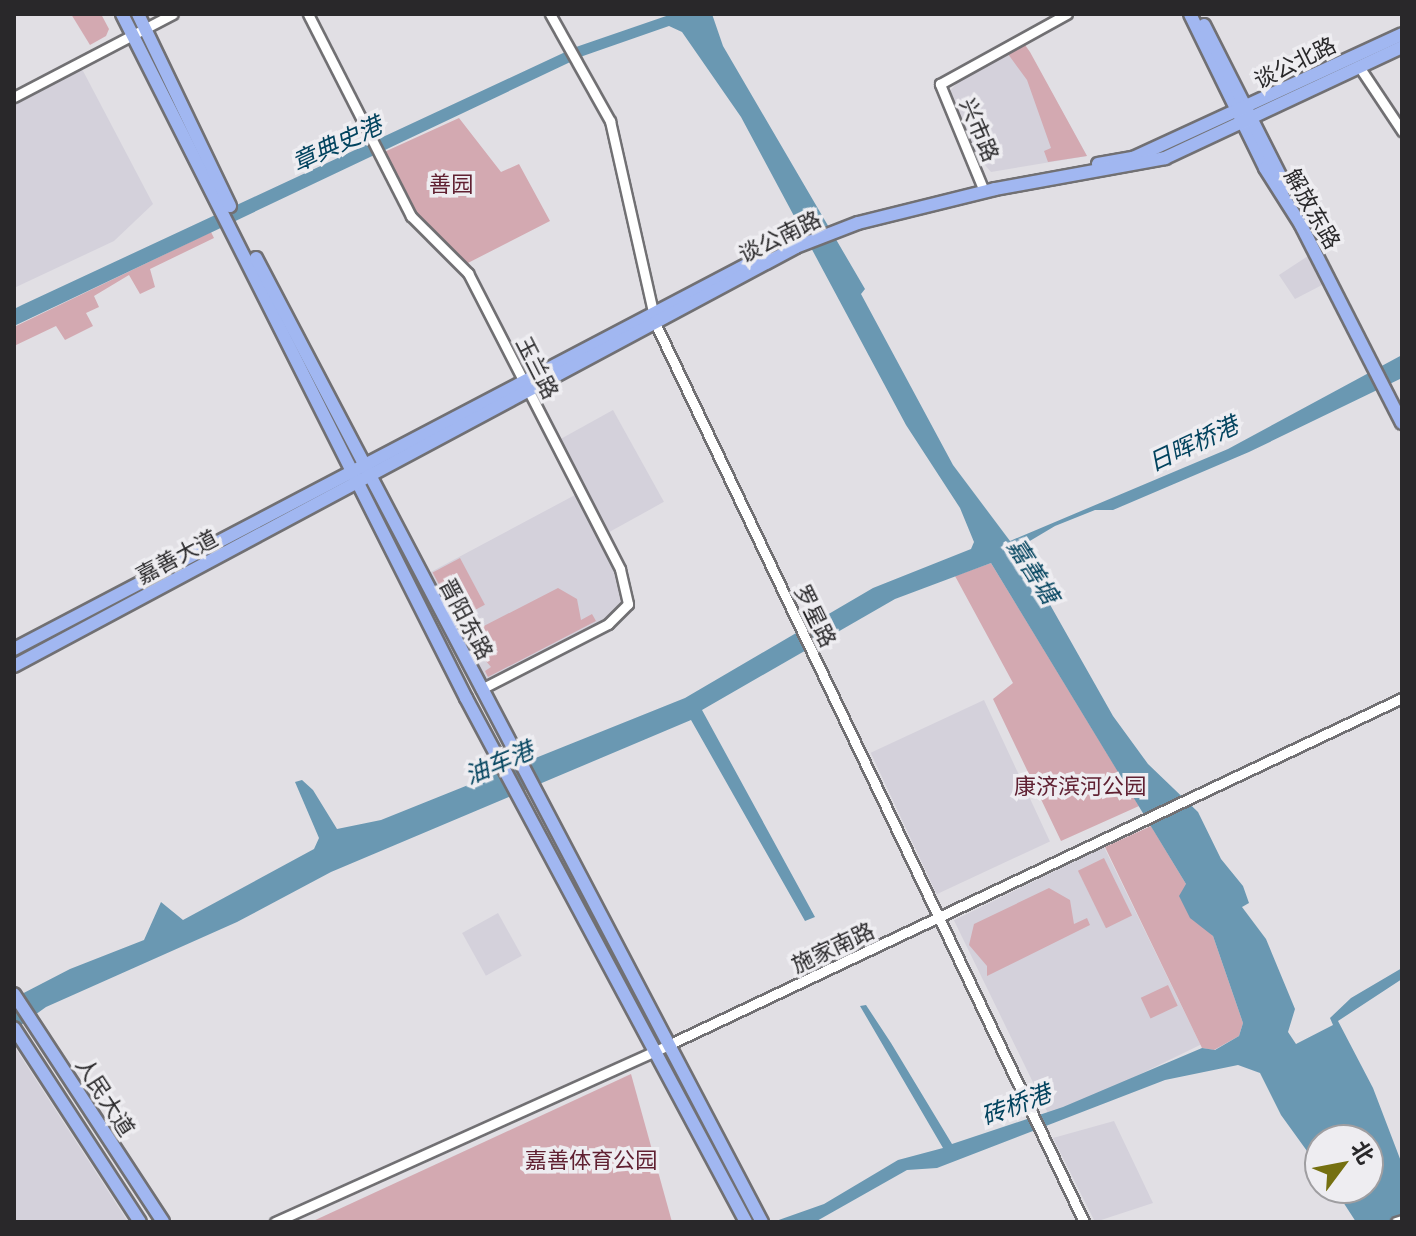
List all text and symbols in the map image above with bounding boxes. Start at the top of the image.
street label: 谈公北路 [1250,32,1340,94]
street label: 兴市路 [954,94,1004,166]
water label: 章典史港 [287,111,387,177]
street label: 解放东路 [1279,164,1345,254]
park label: 善园 [429,172,473,198]
street label: 谈公南路 [735,206,825,268]
street label: 玉兰路 [510,333,564,403]
water label: 日晖桥港 [1143,411,1243,477]
street label: 嘉善大道 [132,525,222,589]
water label: 嘉善塘 [1001,533,1065,609]
street label: 晋阳东路 [434,574,498,664]
street label: 罗星路 [789,581,841,651]
water label: 油车港 [460,736,538,790]
park label: 康济滨河公园 [1014,774,1146,800]
street label: 施家南路 [788,917,878,979]
street label: 人民大道 [70,1053,140,1141]
water label: 砖桥港 [977,1079,1055,1131]
north arrow [1304,1124,1384,1204]
text: 北 [1342,1134,1383,1171]
park label: 嘉善体育公园 [525,1148,657,1174]

